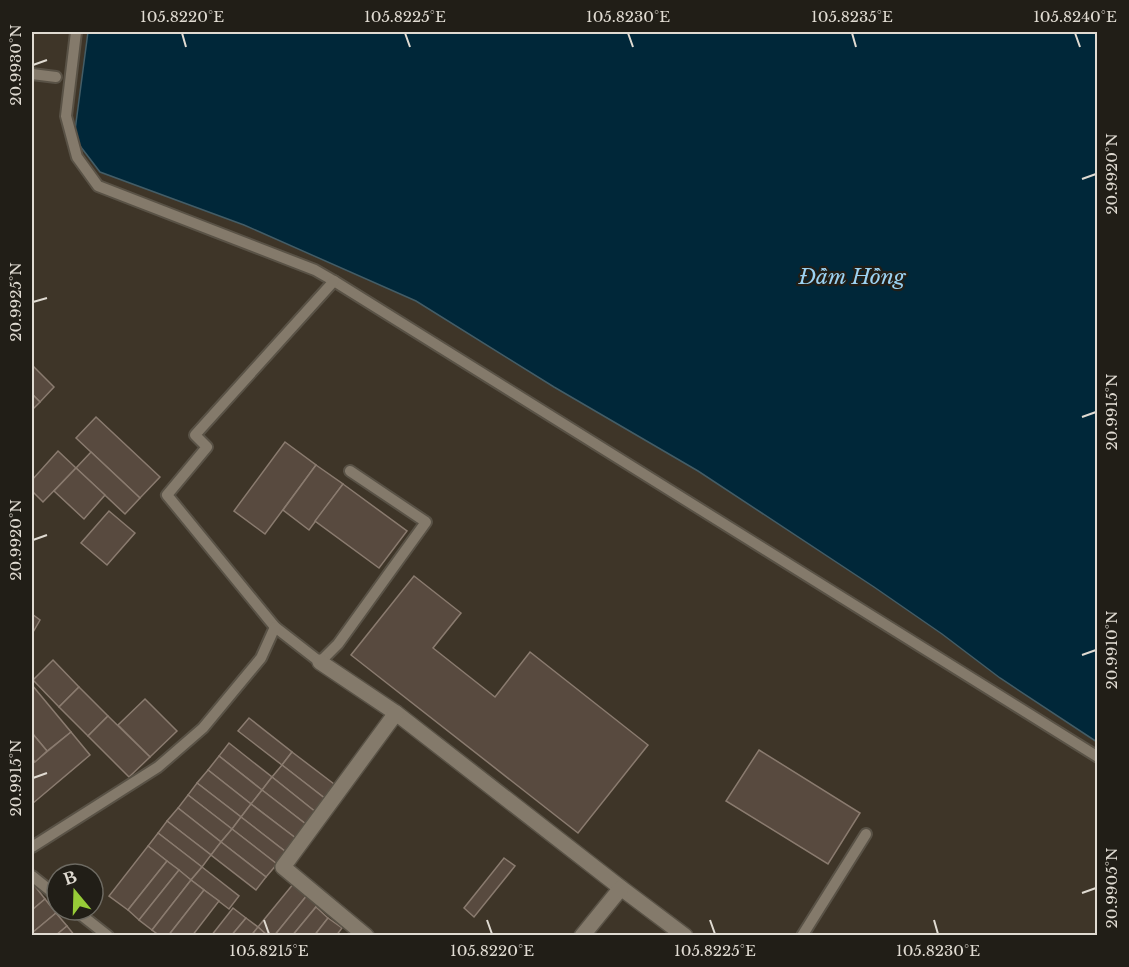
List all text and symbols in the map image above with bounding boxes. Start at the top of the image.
text: 105.8220°E [140,7,224,26]
text: 105.8225°E [364,7,446,26]
text: 105.8230°E [586,7,670,26]
text: 105.8235°E [811,7,893,26]
text: 105.8240°E [1033,7,1117,26]
text: 20.9930°N [6,24,25,106]
text: 20.9920°N [1102,133,1121,215]
text: 20.9925°N [6,262,25,342]
water label: Đầm Hồng [798,264,907,290]
text: 20.9915°N [1102,374,1121,450]
text: 20.9920°N [6,499,25,581]
text: 20.9910°N [1102,610,1121,690]
text: 20.9915°N [6,740,25,816]
text: 20.9905°N [1102,848,1121,928]
north arrow [45,862,105,922]
text: B [61,866,80,889]
text: 105.8215°E [229,941,309,960]
text: 105.8220°E [450,941,534,960]
text: 105.8225°E [674,941,756,960]
text: 105.8230°E [896,941,980,960]

